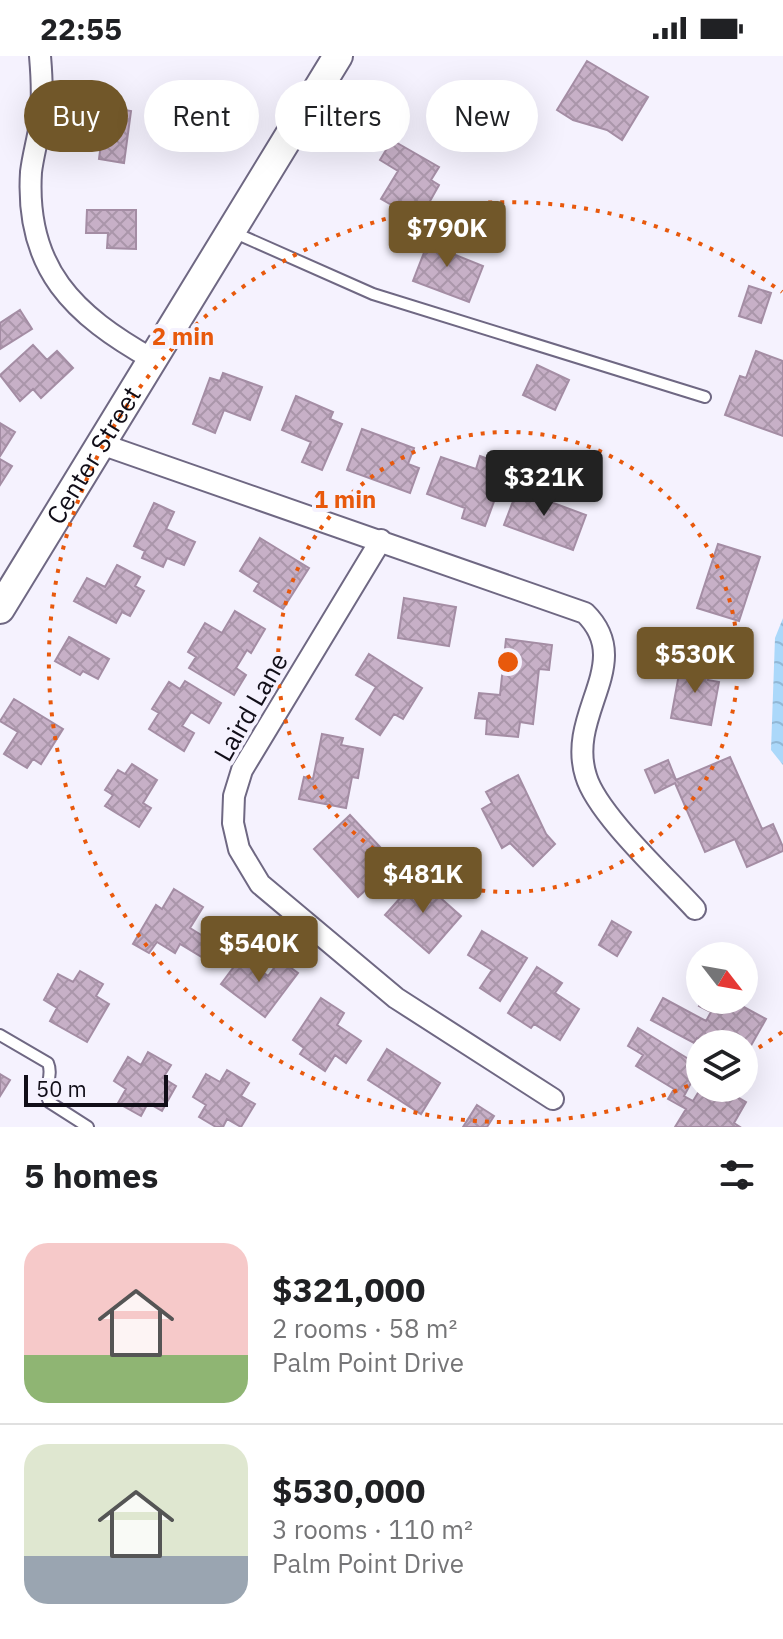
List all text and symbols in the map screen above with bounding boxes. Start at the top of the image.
text: 22:55 [40,9,122,48]
chip: Buy [24,80,128,152]
chip: Rent [144,80,259,152]
chip: Filters [275,80,410,152]
chip: New [426,80,538,152]
pin: $790K [391,201,503,269]
text: $790K [407,210,487,244]
text: 2 min [152,320,214,352]
street label: Center Street [38,380,148,530]
pin: $321K [488,450,600,518]
text: $321K [504,459,584,493]
text: 1 min [314,483,376,515]
pin: $530K [639,627,751,695]
text: $530K [655,636,735,670]
street label: Laird Lane [205,646,295,767]
centre of rings [494,648,522,676]
pin: $481K [367,847,479,915]
text: $481K [383,856,463,890]
pin: $540K [203,916,315,984]
text: $540K [219,925,299,959]
north arrow [686,942,758,1014]
map controls [686,942,758,1102]
button: layers [686,1030,758,1102]
scale bar [24,1071,168,1107]
text: 50 m [36,1074,87,1103]
text: 5 homes [24,1153,159,1197]
icon: filters [715,1153,759,1197]
text: $321,000 [272,1267,425,1311]
icon: home [88,1275,184,1371]
text: 2 rooms · 58 m² [272,1311,457,1345]
text: Palm Point Drive [272,1345,464,1379]
text: $530,000 [272,1468,425,1512]
icon: home [88,1476,184,1572]
text: 3 rooms · 110 m² [272,1512,473,1546]
text: Palm Point Drive [272,1546,464,1580]

